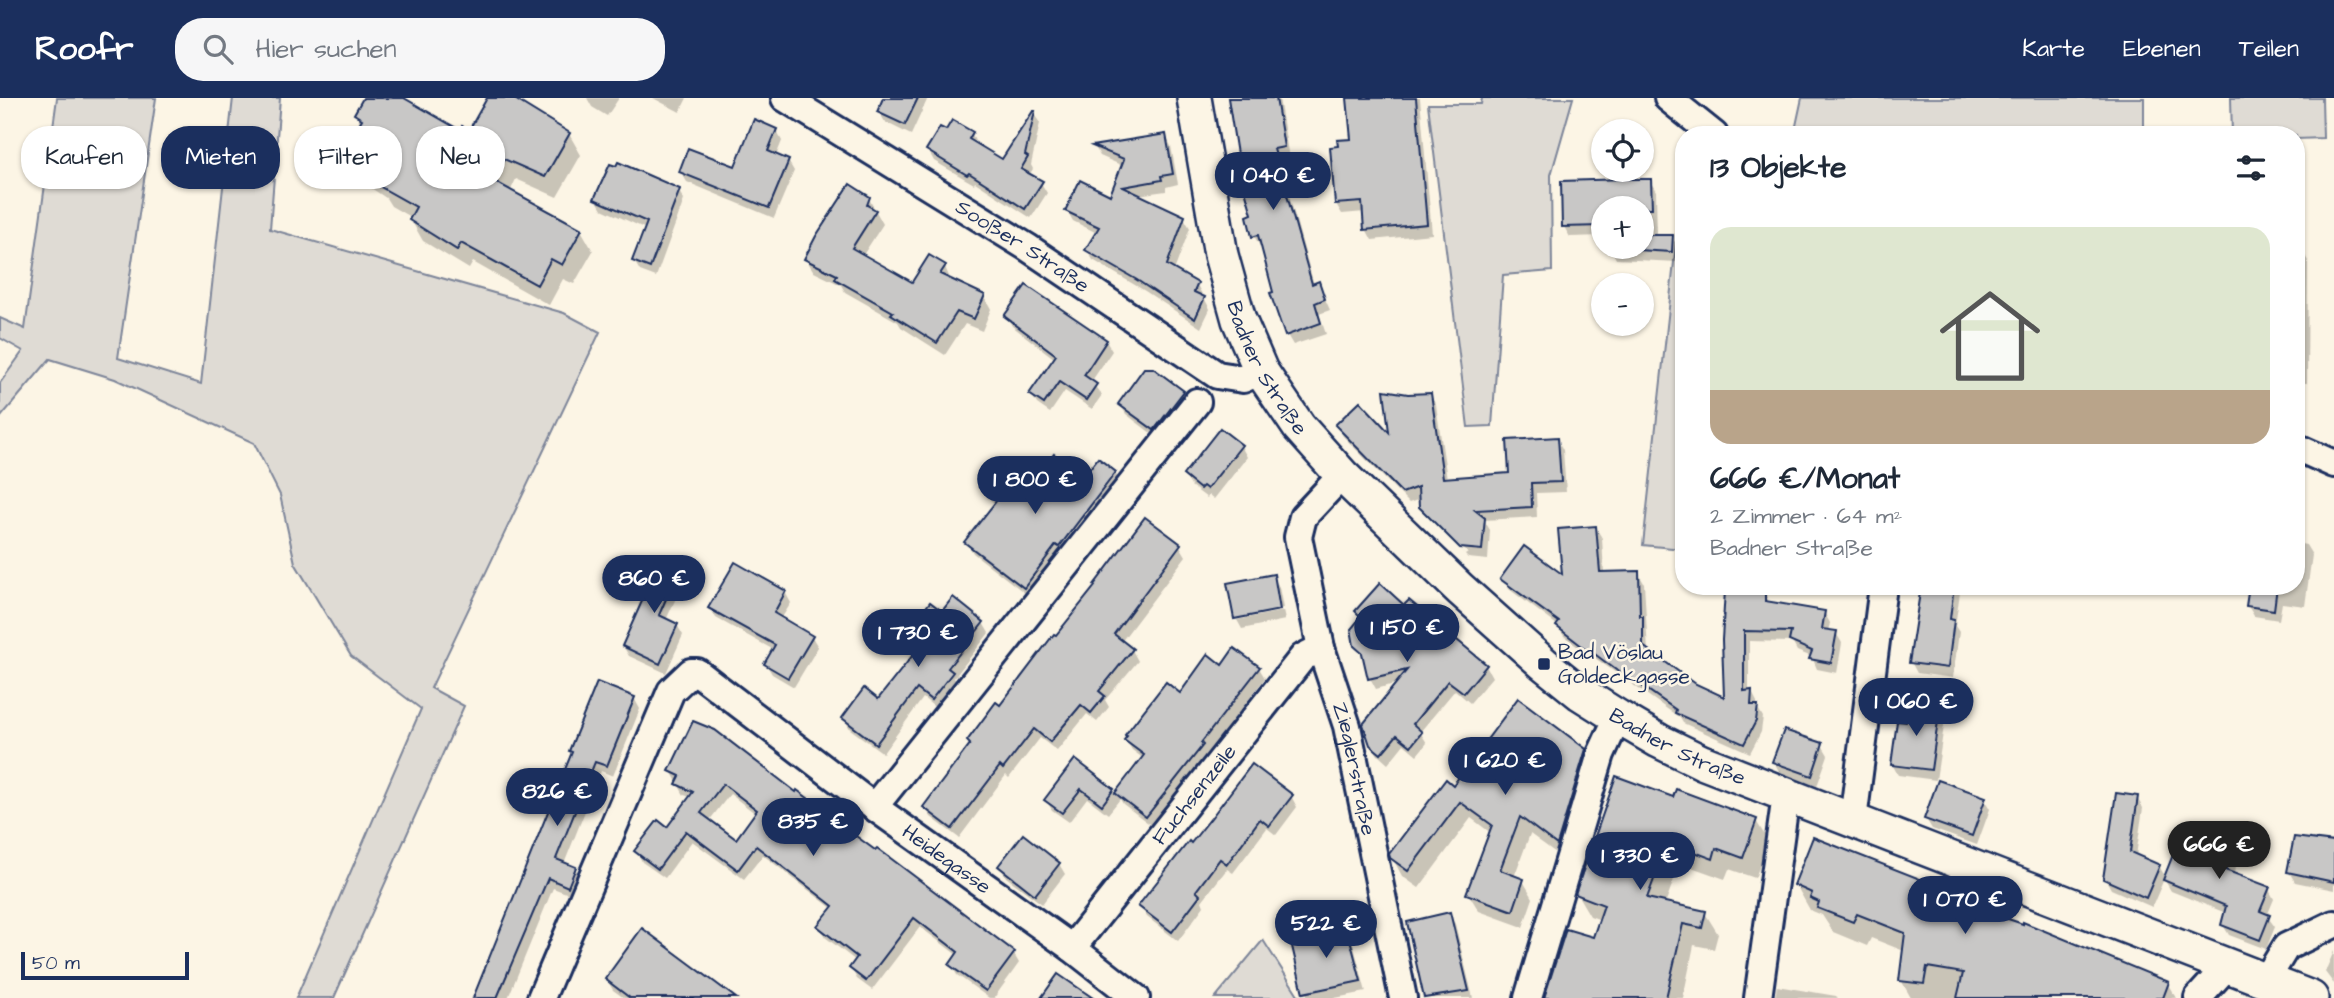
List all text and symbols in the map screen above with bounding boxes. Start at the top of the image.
search box [175,18,665,81]
text: Roofr [35,26,133,72]
icon: search [199,30,237,68]
text: Hier suchen [255,31,397,67]
text: Karte [2022,32,2085,66]
text: Ebenen [2123,32,2201,66]
text: Teilen [2239,32,2299,66]
map controls [1591,119,1654,336]
button: locate [1591,119,1654,182]
chip: Kaufen [21,126,147,189]
chip: Mieten [161,126,280,189]
chip: Filter [294,126,402,189]
chip: Neu [416,126,505,189]
text: 13 Objekte [1710,147,1846,189]
icon: filters [2232,149,2270,187]
pin: 1 040 € [1208,152,1338,212]
text: 1 040 € [1231,159,1315,191]
street label: Sooßer Straße [950,192,1095,300]
button: + [1591,196,1654,259]
button: − [1591,273,1654,336]
icon: home [1927,273,2053,399]
street label: Badner Straße [1219,298,1314,442]
pin: 1 800 € [970,456,1100,516]
text: 666 €/Monat [1710,458,1900,500]
text: 1 800 € [993,463,1077,495]
text: 2 Zimmer · 64 m² [1710,500,1902,532]
text: Badner Straße [1710,532,1873,564]
pin: 860 € [605,556,703,615]
text: 860 € [618,562,690,594]
pin: 1 150 € [1342,604,1472,664]
pin: 1 730 € [853,610,983,669]
text: 1 150 € [1370,611,1444,643]
text: 1 730 € [878,616,958,648]
place label: Bad Vöslau Goldeckgasse [1558,638,1690,693]
marker: Bad Vöslau Goldeckgasse [1536,656,1552,672]
pin: 1 060 € [1851,678,1981,738]
text: 1 060 € [1874,685,1958,717]
street label: Zieglerstraße [1325,698,1383,838]
street label: Badner Straße [1603,701,1750,793]
street label: Fuchsenzeile [1145,738,1243,851]
pin: 1 620 € [1440,738,1570,797]
text: 1 620 € [1464,744,1546,776]
pin: 826 € [508,768,606,828]
text: 826 € [522,775,592,807]
pin: 835 € [764,798,862,858]
text: 835 € [778,805,848,837]
street label: Heidegasse [896,817,997,901]
pin: 666 € [2170,822,2268,881]
text: 666 € [2184,828,2254,860]
pin: 1 330 € [1575,832,1705,892]
text: 1 330 € [1601,839,1679,871]
pin: 1 070 € [1900,876,2030,936]
text: 1 070 € [1924,883,2006,915]
pin: 522 € [1277,900,1375,960]
text: 522 € [1291,907,1361,939]
scale bar [21,949,189,981]
text: 50 m [32,950,80,977]

